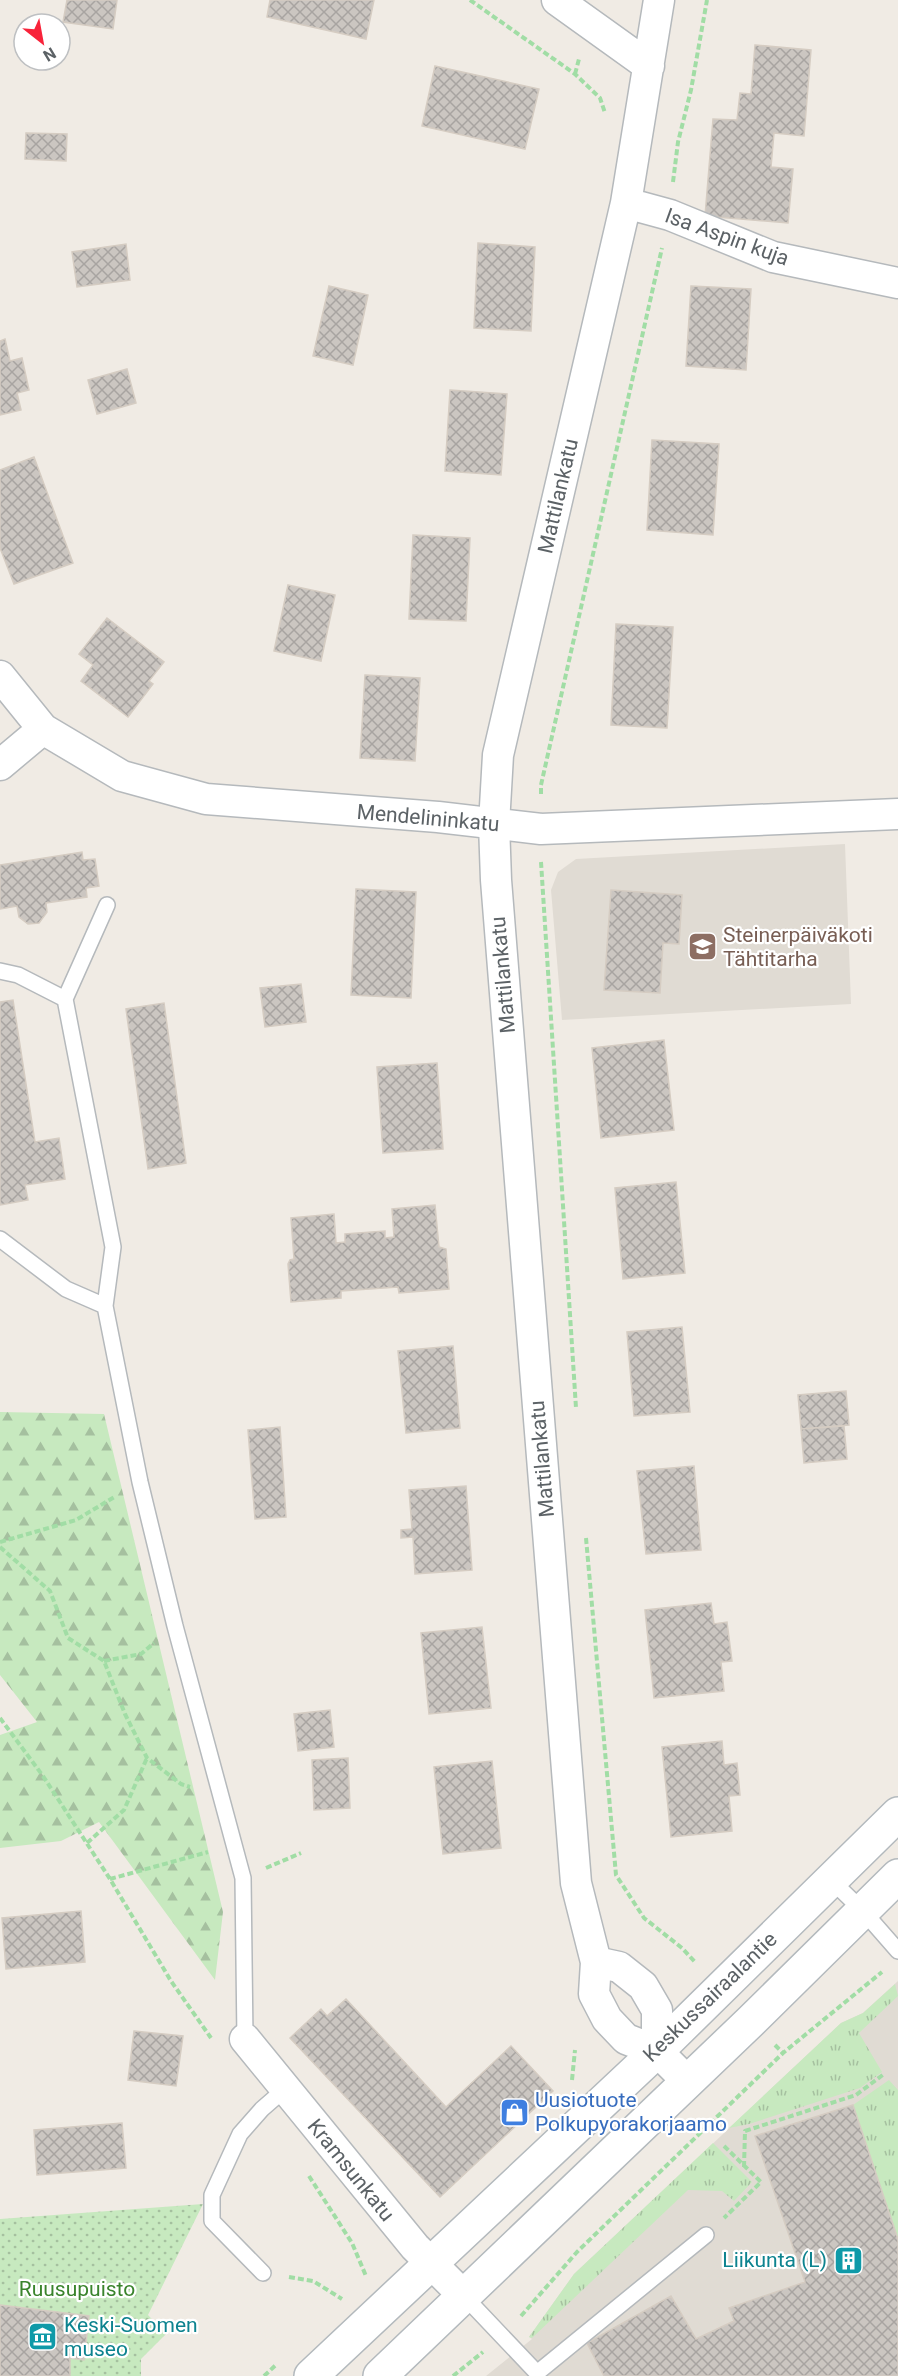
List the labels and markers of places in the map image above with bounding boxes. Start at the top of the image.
place label: Steinerpäiväkoti Tähtitarha [723,923,873,971]
school or university icon: Steinerpäiväkoti Tähtitarha [686,931,718,963]
place label: Uusiotuote Polkupyorakorjaamo [535,2088,727,2136]
shop icon: Uusiotuote Polkupyorakorjaamo [498,2096,530,2128]
building icon: Liikunta (L) [832,2244,864,2276]
place label: Liikunta (L) [722,2248,827,2272]
place label: Keski-Suomen museo [64,2313,198,2361]
museum icon: Keski-Suomen museo [27,2321,59,2353]

